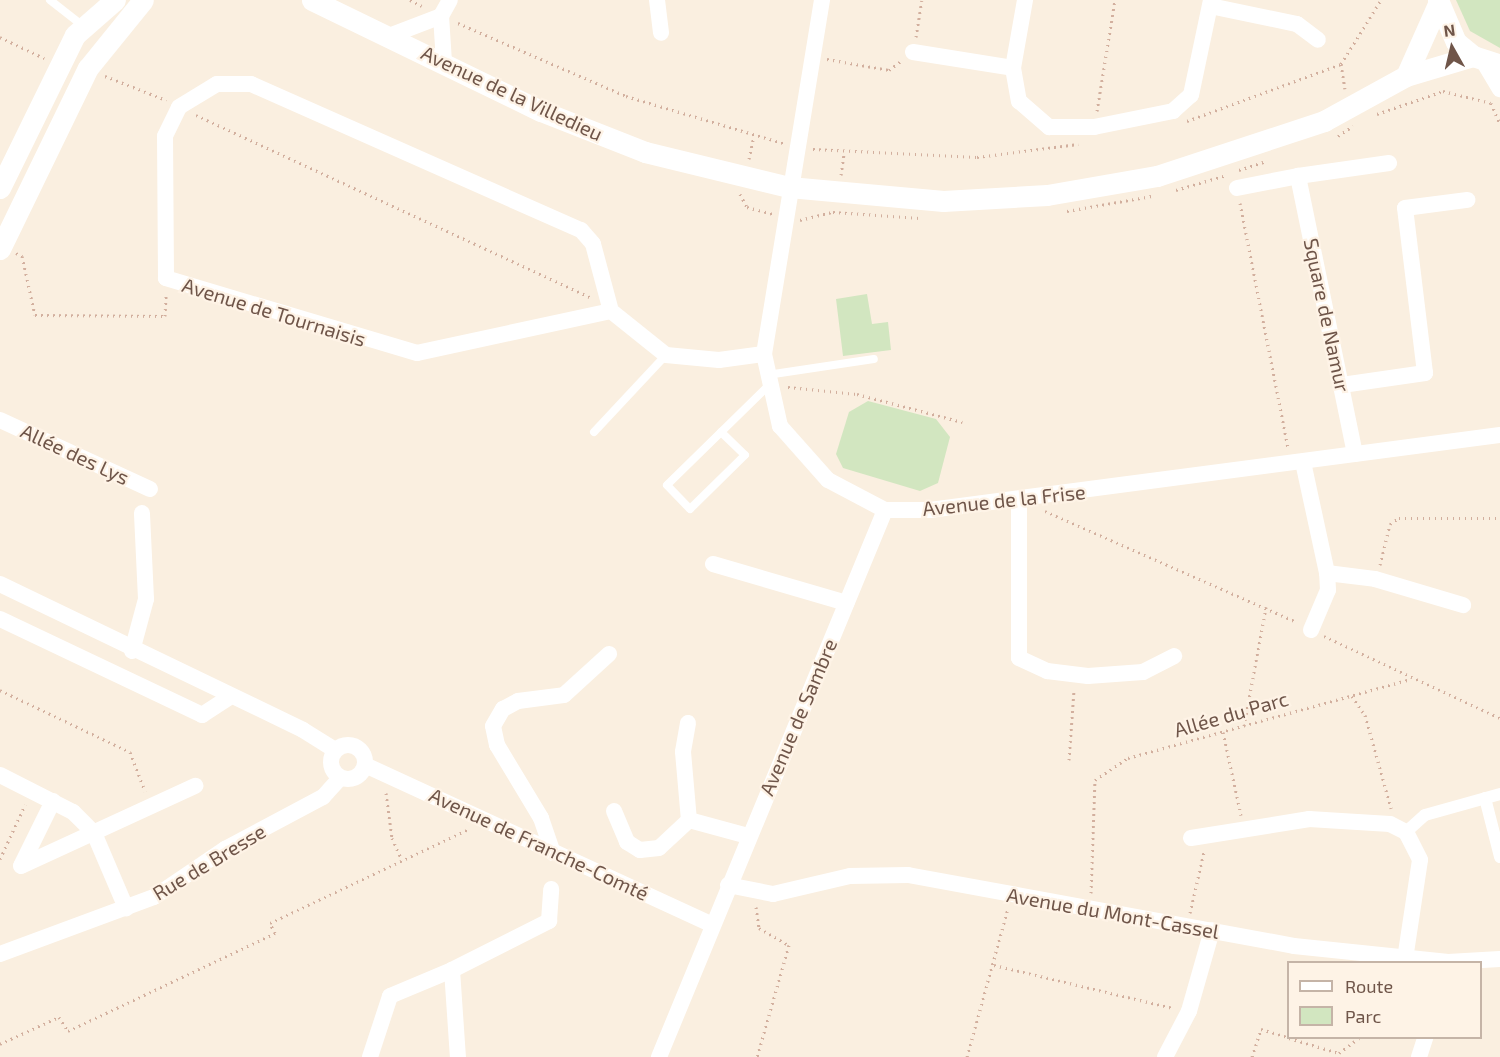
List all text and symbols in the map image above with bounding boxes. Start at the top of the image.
north arrow [1422,18,1482,78]
text: N [1442,19,1456,40]
street label: Avenue de la Villedieu [417,40,607,146]
street label: Square de Namur [1299,236,1355,394]
street label: Avenue de Tournaisis [179,273,369,351]
street label: Allée des Lys [17,418,133,490]
street label: Avenue de la Frise [921,480,1087,520]
street label: Avenue de Sambre [754,635,842,799]
street label: Allée du Parc [1171,686,1291,742]
street label: Avenue de Franche-Comté [426,783,652,905]
street label: Rue de Bresse [148,819,270,905]
street label: Avenue du Mont-Cassel [1005,882,1221,944]
legend [1287,961,1482,1039]
text: Route [1345,975,1393,997]
text: Parc [1345,1005,1381,1027]

